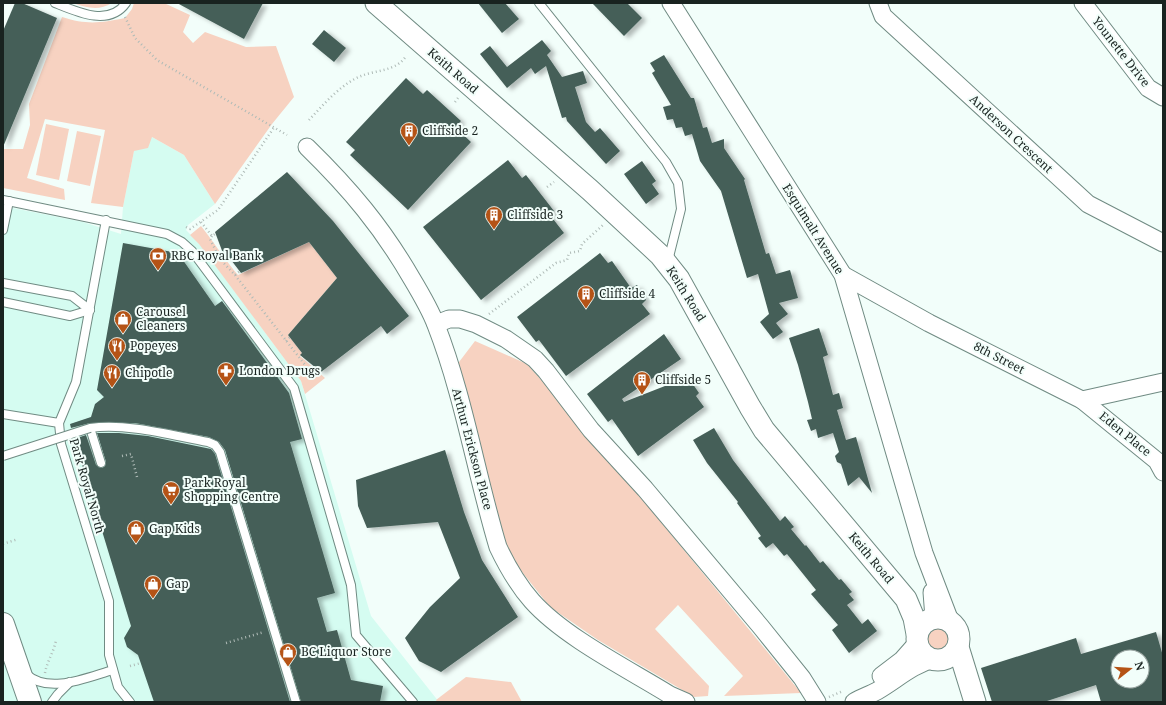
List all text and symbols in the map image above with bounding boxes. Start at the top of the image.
street label: Younette Drive [1088,12,1154,90]
street label: Keith Road [424,44,483,98]
street label: Anderson Crescent [966,91,1057,177]
building icon: Cliffside 2 [399,121,419,146]
place label: Cliffside 2 [422,122,478,139]
street label: Esquimalt Avenue [779,180,848,277]
building icon: Cliffside 3 [484,205,504,230]
place label: Cliffside 3 [507,206,564,223]
bank icon: RBC Royal Bank [148,246,168,271]
place label: RBC Royal Bank [171,247,262,264]
street label: Keith Road [663,263,710,325]
building icon: Cliffside 4 [576,284,596,309]
place label: Cliffside 4 [599,285,656,302]
place label: Carousel Cleaners [136,303,186,334]
shop icon: Carousel Cleaners [113,309,133,334]
restaurant icon: Popeyes [107,336,127,361]
place label: Popeyes [130,337,177,354]
street label: 8th Street [971,337,1028,378]
pharmacy icon: London Drugs [216,361,236,386]
place label: London Drugs [239,362,320,379]
restaurant icon: Chipotle [102,363,122,388]
place label: Chipotle [125,364,172,381]
building icon: Cliffside 5 [632,370,652,395]
place label: Cliffside 5 [655,371,711,388]
street label: Arthur Erickson Place [448,386,497,512]
street label: Eden Place [1096,407,1155,460]
street label: Park Royal North [66,436,109,536]
place label: Park Royal Shopping Centre [184,474,279,505]
supermarket icon: Park Royal Shopping Centre [161,480,181,505]
shop icon: Gap Kids [126,519,146,544]
place label: Gap Kids [149,520,200,537]
street label: Keith Road [845,528,898,587]
shop icon: Gap [143,574,163,599]
place label: Gap [166,575,189,592]
shop icon: BC Liquor Store [278,642,298,667]
place label: BC Liquor Store [301,643,391,660]
north arrow [1110,649,1150,689]
text: N [1132,660,1149,673]

